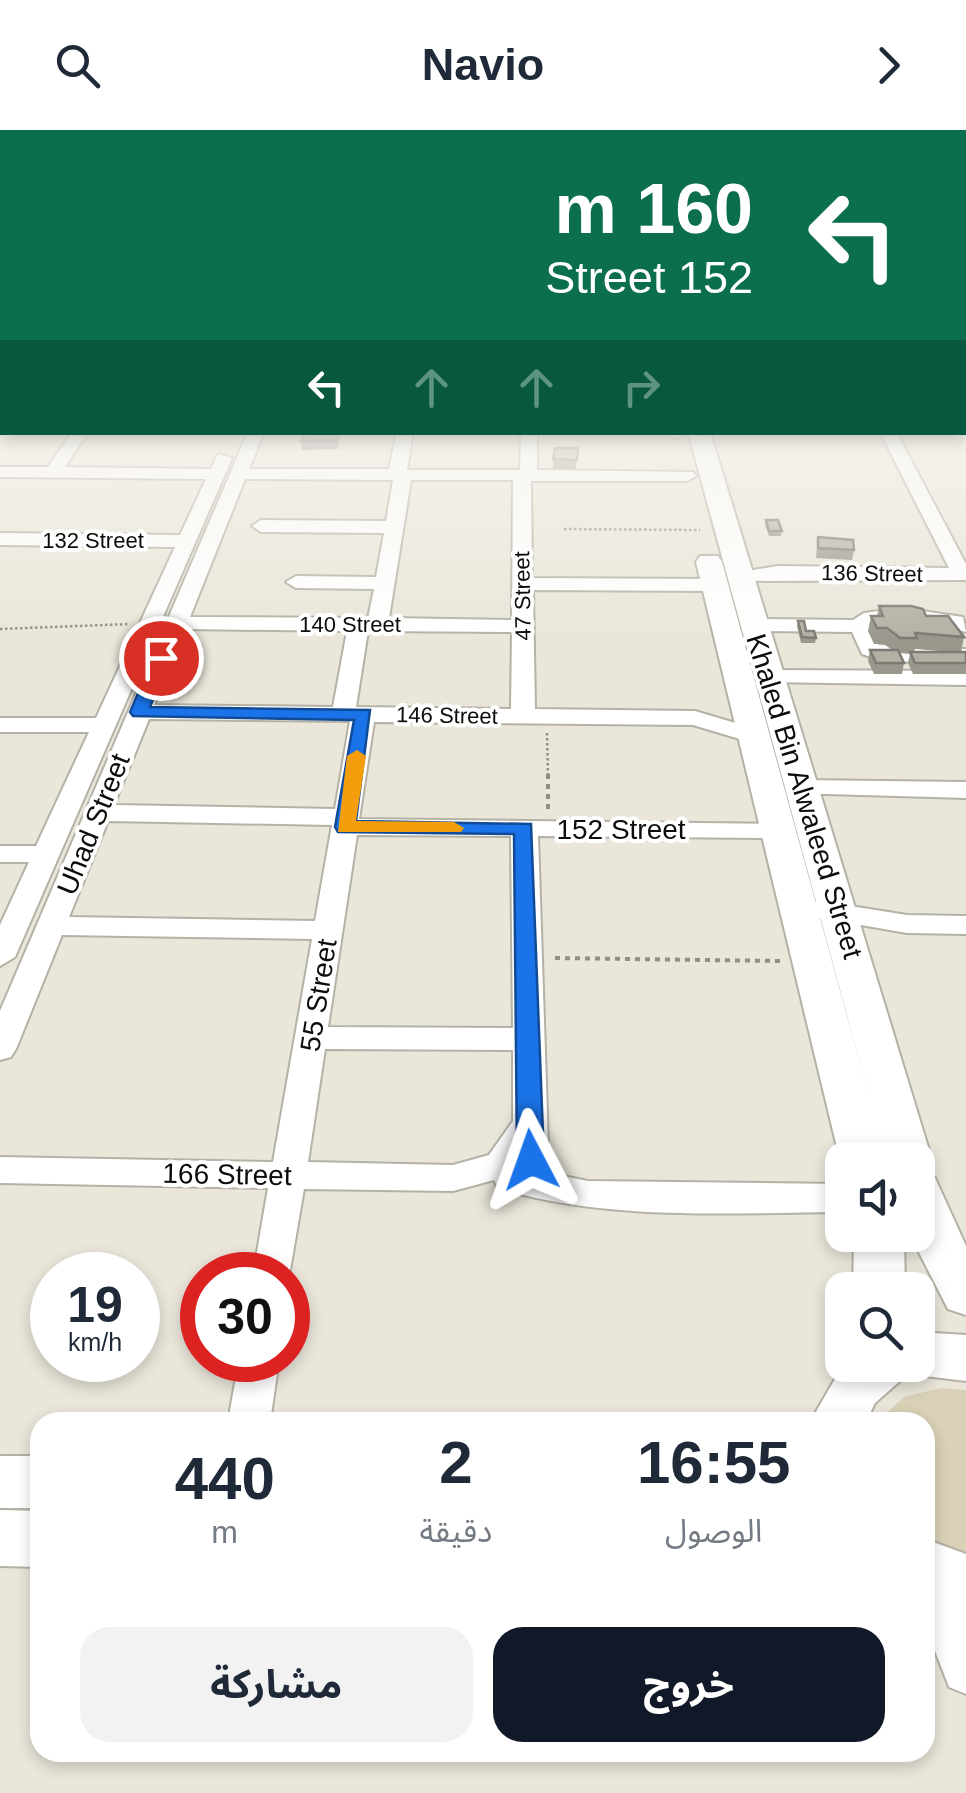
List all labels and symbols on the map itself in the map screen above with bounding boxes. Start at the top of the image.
street label: 132 Street [42,528,144,553]
street label: 47 Street [509,551,536,641]
street label: 136 Street [821,560,923,587]
street label: 140 Street [299,612,401,637]
pin [119,616,204,701]
street label: Khaled Bin Alwaleed Street [740,630,869,962]
street label: 146 Street [396,702,498,729]
street label: Uhad Street [51,749,136,899]
street label: 152 Street [556,814,686,845]
street label: 55 Street [294,936,343,1054]
position arrow [479,1108,583,1212]
street label: 166 Street [162,1158,292,1191]
speed limit sign: 30 [180,1252,310,1382]

